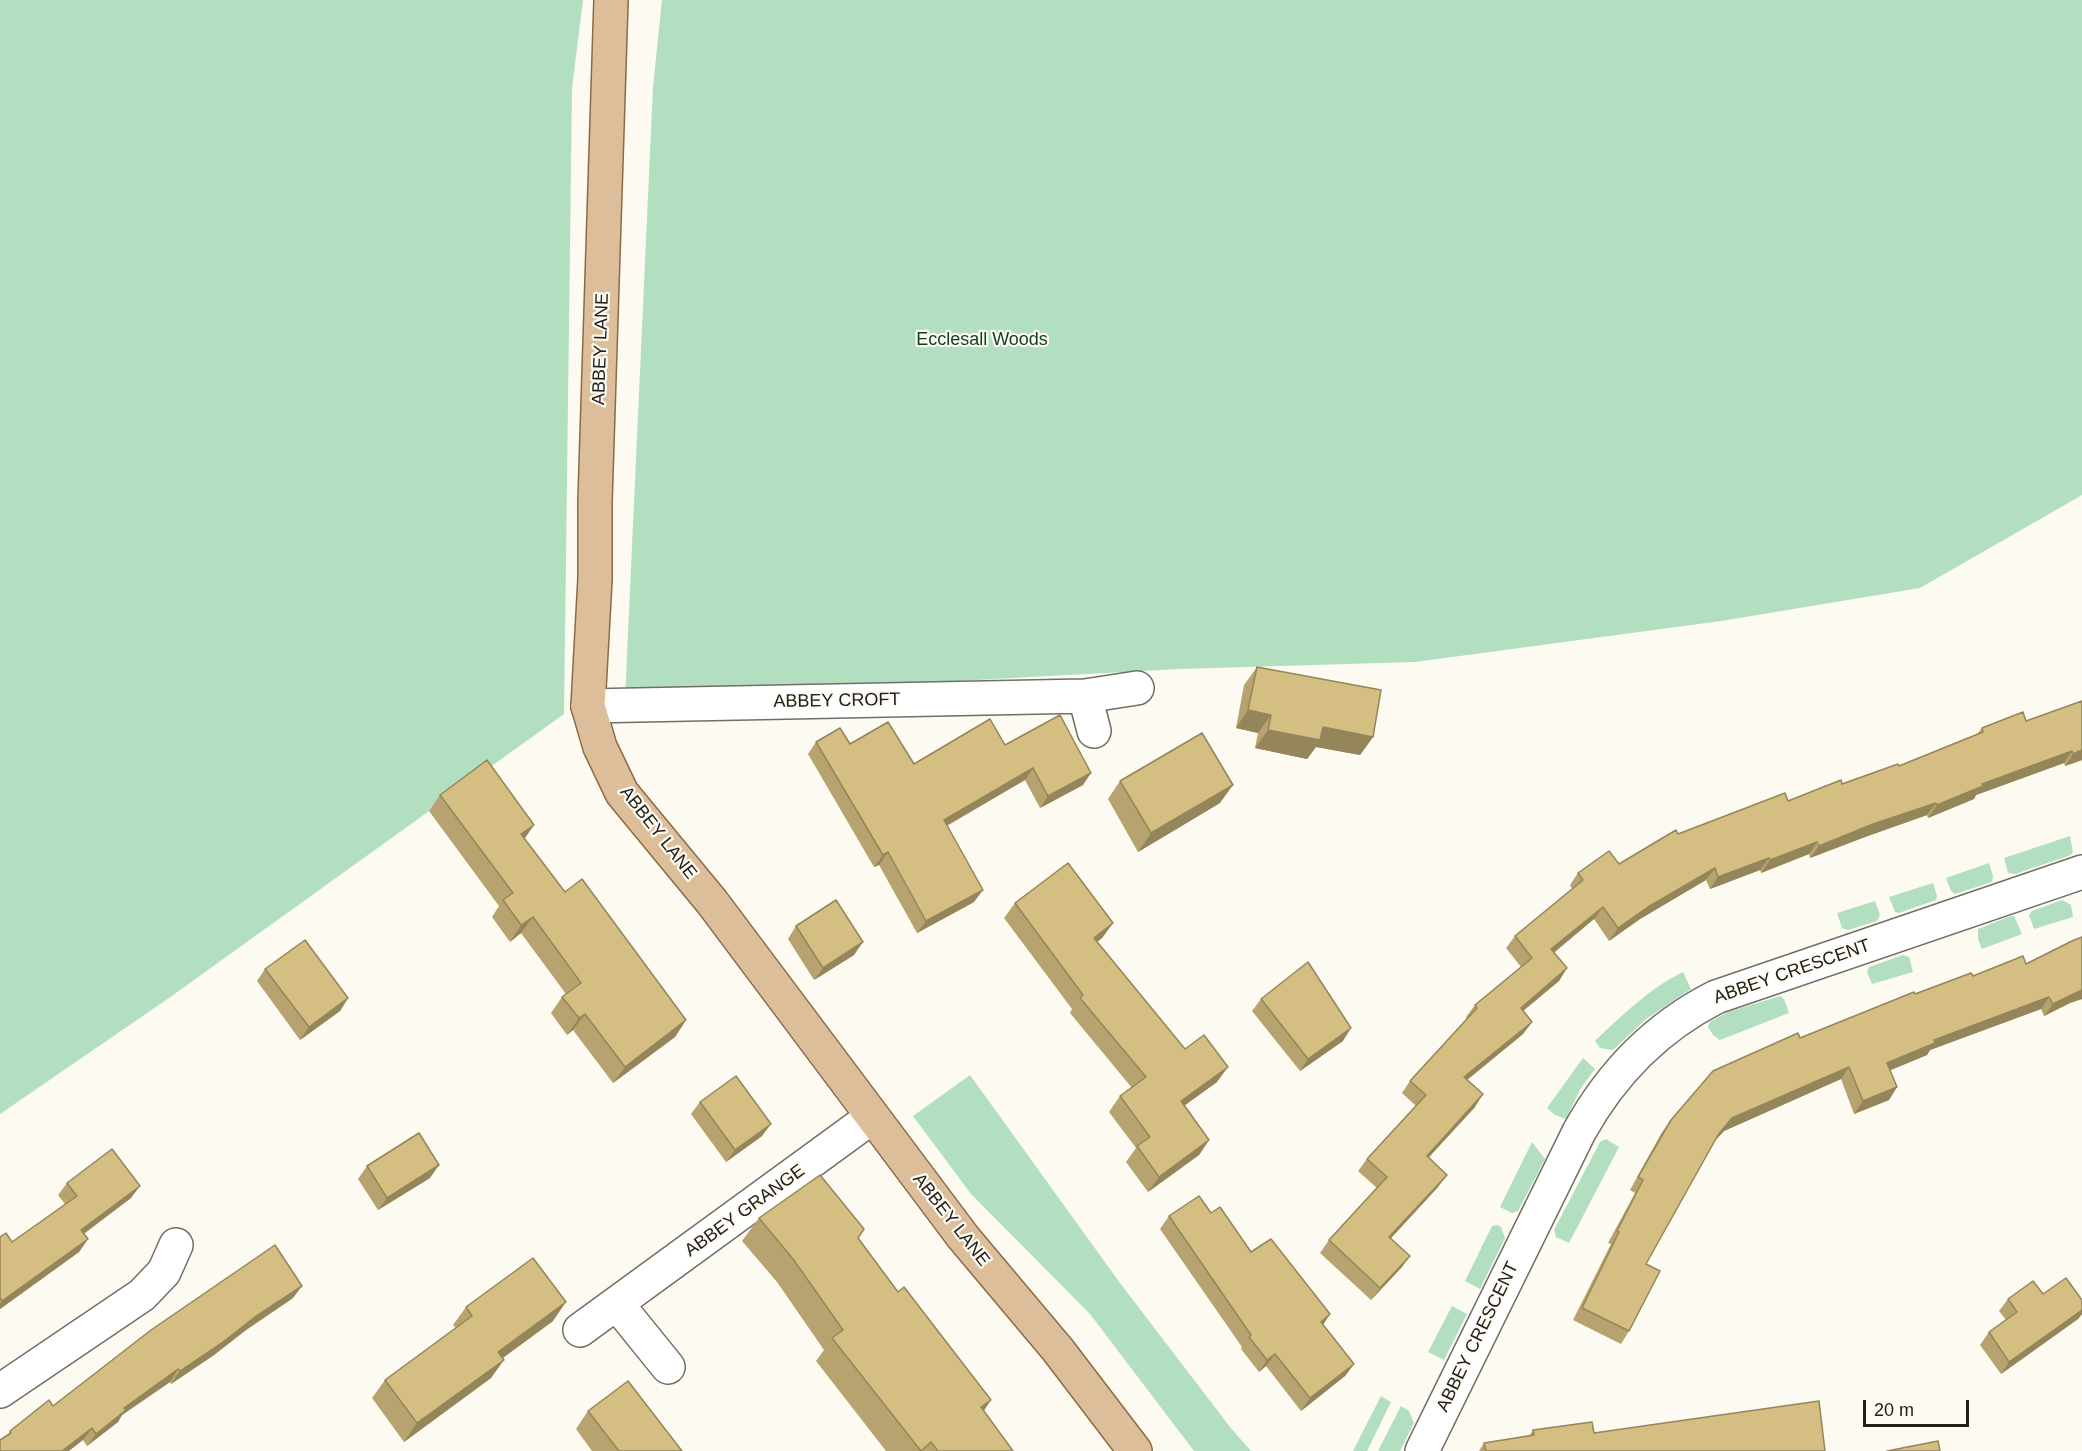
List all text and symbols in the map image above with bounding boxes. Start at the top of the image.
street label: ABBEY LANE [588,293,614,405]
park label: Ecclesall Woods [916,329,1048,351]
street label: ABBEY CROFT [773,689,901,713]
street label: ABBEY LANE [615,782,701,884]
street label: ABBEY CRESCENT [1711,935,1873,1009]
street label: ABBEY GRANGE [681,1160,809,1262]
street label: ABBEY LANE [908,1169,994,1271]
street label: ABBEY CRESCENT [1432,1259,1524,1415]
scale bar [1866,1388,1972,1426]
text: 20 m [1874,1400,1914,1420]

